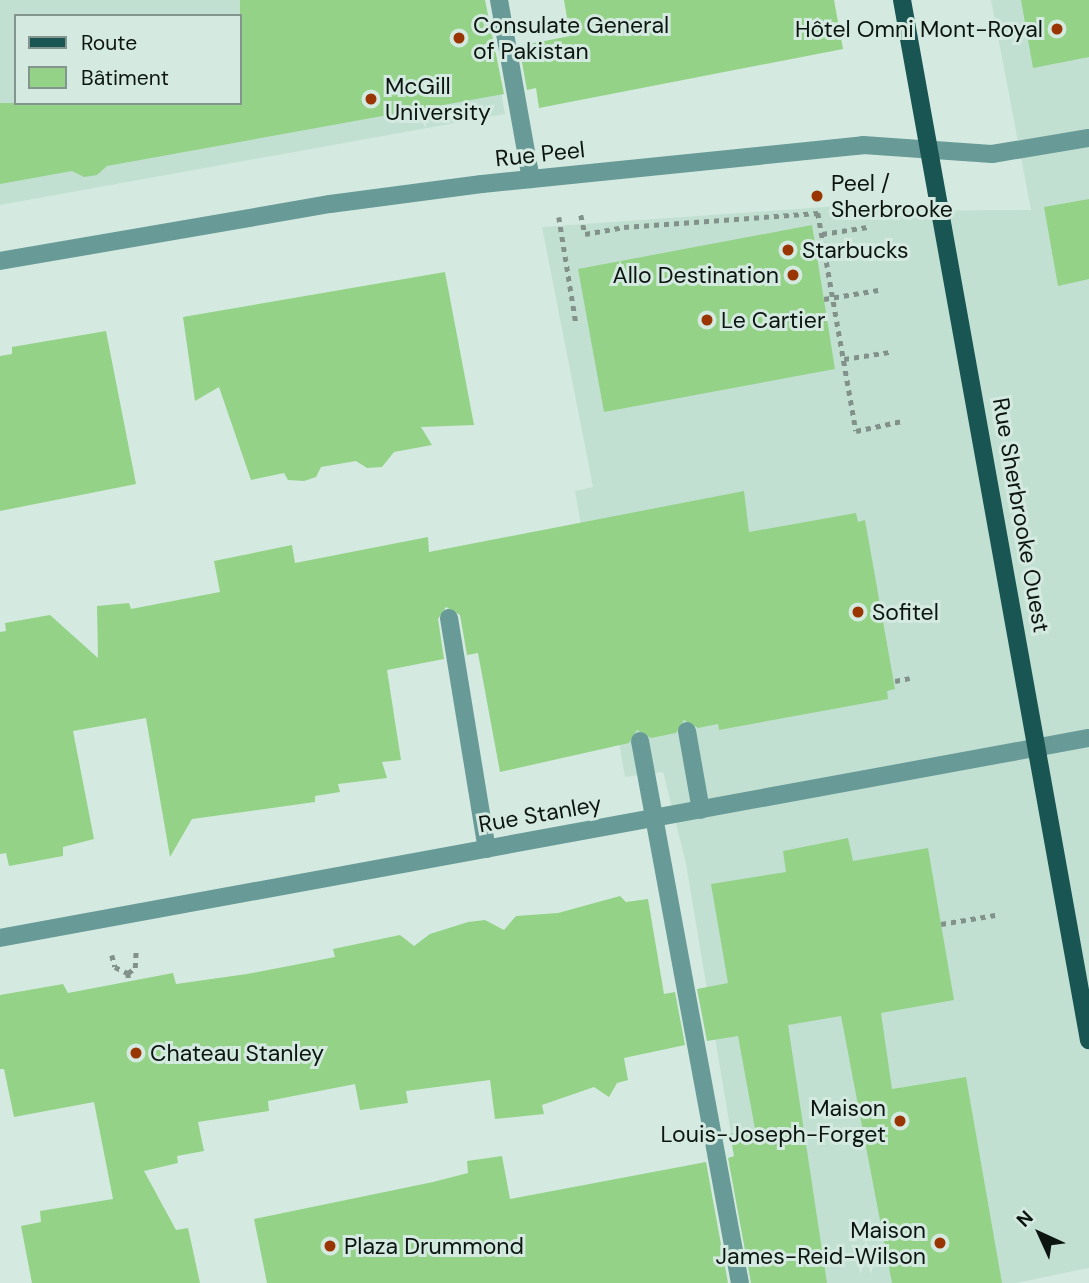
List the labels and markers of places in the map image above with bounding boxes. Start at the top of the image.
place label: Consulate General of Pakistan [473,11,669,65]
place label: Hôtel Omni Mont-Royal [795,15,1043,43]
marker: Hôtel Omni Mont-Royal [1049,21,1065,37]
marker: Consulate General of Pakistan [451,30,467,46]
place label: McGill University [385,72,491,126]
marker: McGill University [363,91,379,107]
place label: Peel / Sherbrooke [831,169,953,223]
marker: Peel / Sherbrooke [809,188,825,204]
place label: Starbucks [802,236,909,264]
marker: Starbucks [780,242,796,258]
place label: Allo Destination [612,261,779,289]
marker: Allo Destination [785,267,801,283]
place label: Le Cartier [721,306,825,334]
marker: Le Cartier [699,312,715,328]
place label: Sofitel [872,598,939,626]
marker: Sofitel [850,604,866,620]
place label: Chateau Stanley [150,1039,324,1067]
marker: Chateau Stanley [128,1045,144,1061]
place label: Maison Louis-Joseph-Forget [660,1094,886,1148]
marker: Maison Louis-Joseph-Forget [892,1113,908,1129]
place label: Maison James-Reid-Wilson [716,1216,926,1270]
place label: Plaza Drummond [344,1232,524,1260]
marker: Maison James-Reid-Wilson [932,1235,948,1251]
marker: Plaza Drummond [322,1238,338,1254]

